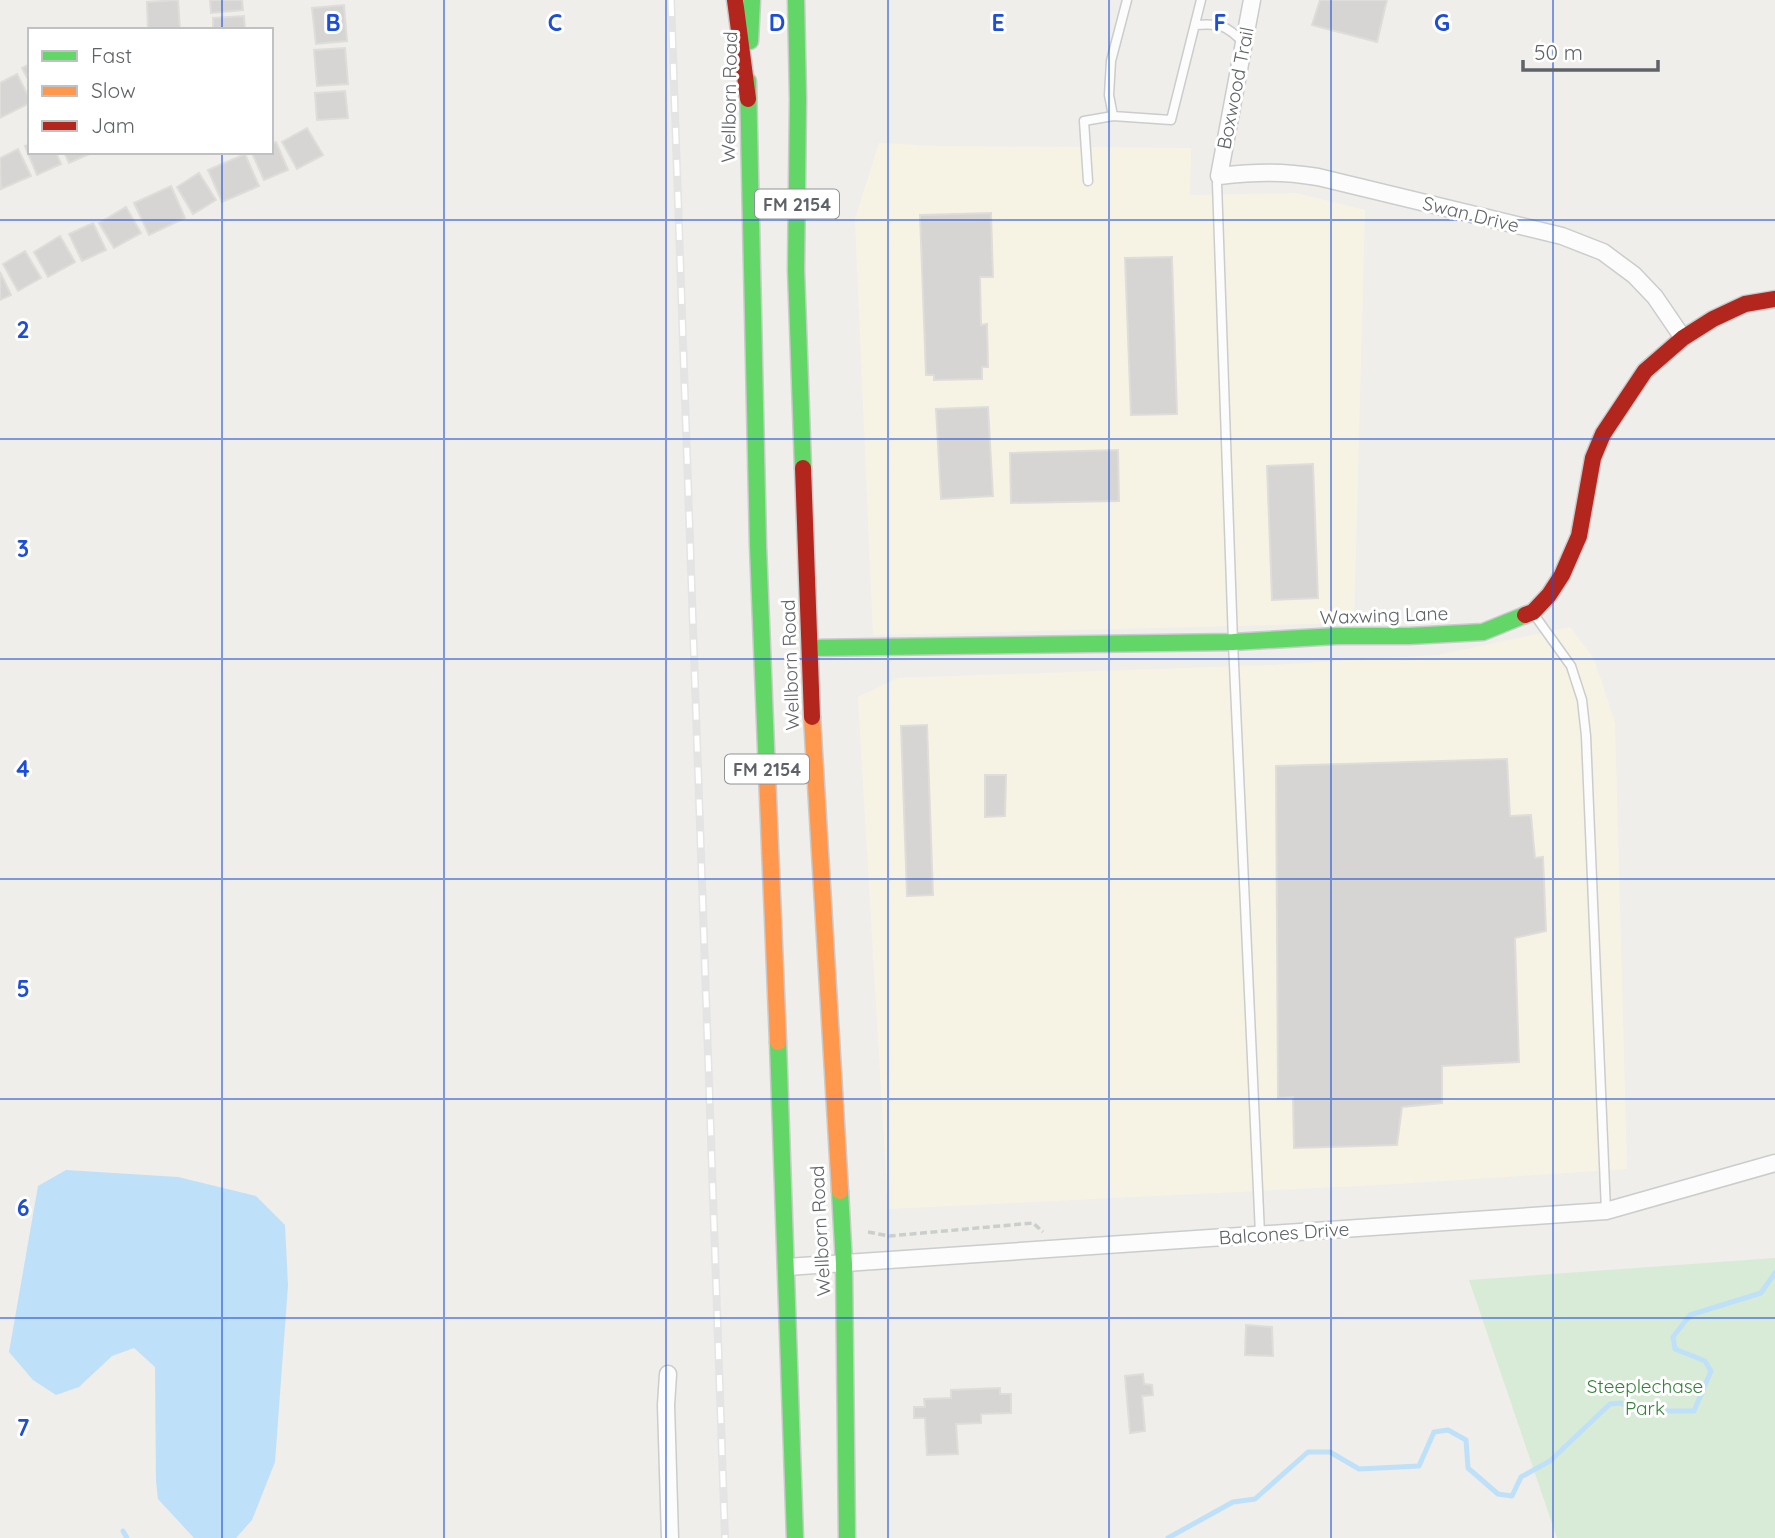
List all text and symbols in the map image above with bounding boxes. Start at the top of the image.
text: B [325,8,341,37]
text: C [548,8,562,37]
text: D [769,8,785,37]
text: E [991,8,1005,37]
text: F [1214,8,1226,37]
text: G [1434,8,1450,37]
street label: Boxwood Trail [1211,25,1259,151]
legend [28,28,273,154]
scale bar [1523,28,1658,72]
street label: Wellborn Road [716,31,742,163]
text: 50 m [1534,39,1583,65]
text: Fast [91,42,132,68]
text: Slow [91,77,136,103]
text: Jam [91,112,135,138]
road number: FM 2154 [755,190,839,218]
street label: Swan Drive [1420,190,1522,238]
text: 2 [16,315,30,344]
text: 3 [17,534,29,563]
street label: Wellborn Road [776,599,804,731]
street label: Waxwing Lane [1319,601,1449,629]
text: 4 [16,754,30,783]
road number: FM 2154 [725,754,809,784]
text: 5 [16,974,30,1003]
street label: Wellborn Road [805,1165,835,1297]
text: 6 [17,1193,29,1222]
street label: Balcones Drive [1218,1216,1350,1250]
park label: Steeplechase Park [1587,1374,1703,1420]
text: 7 [17,1413,30,1442]

